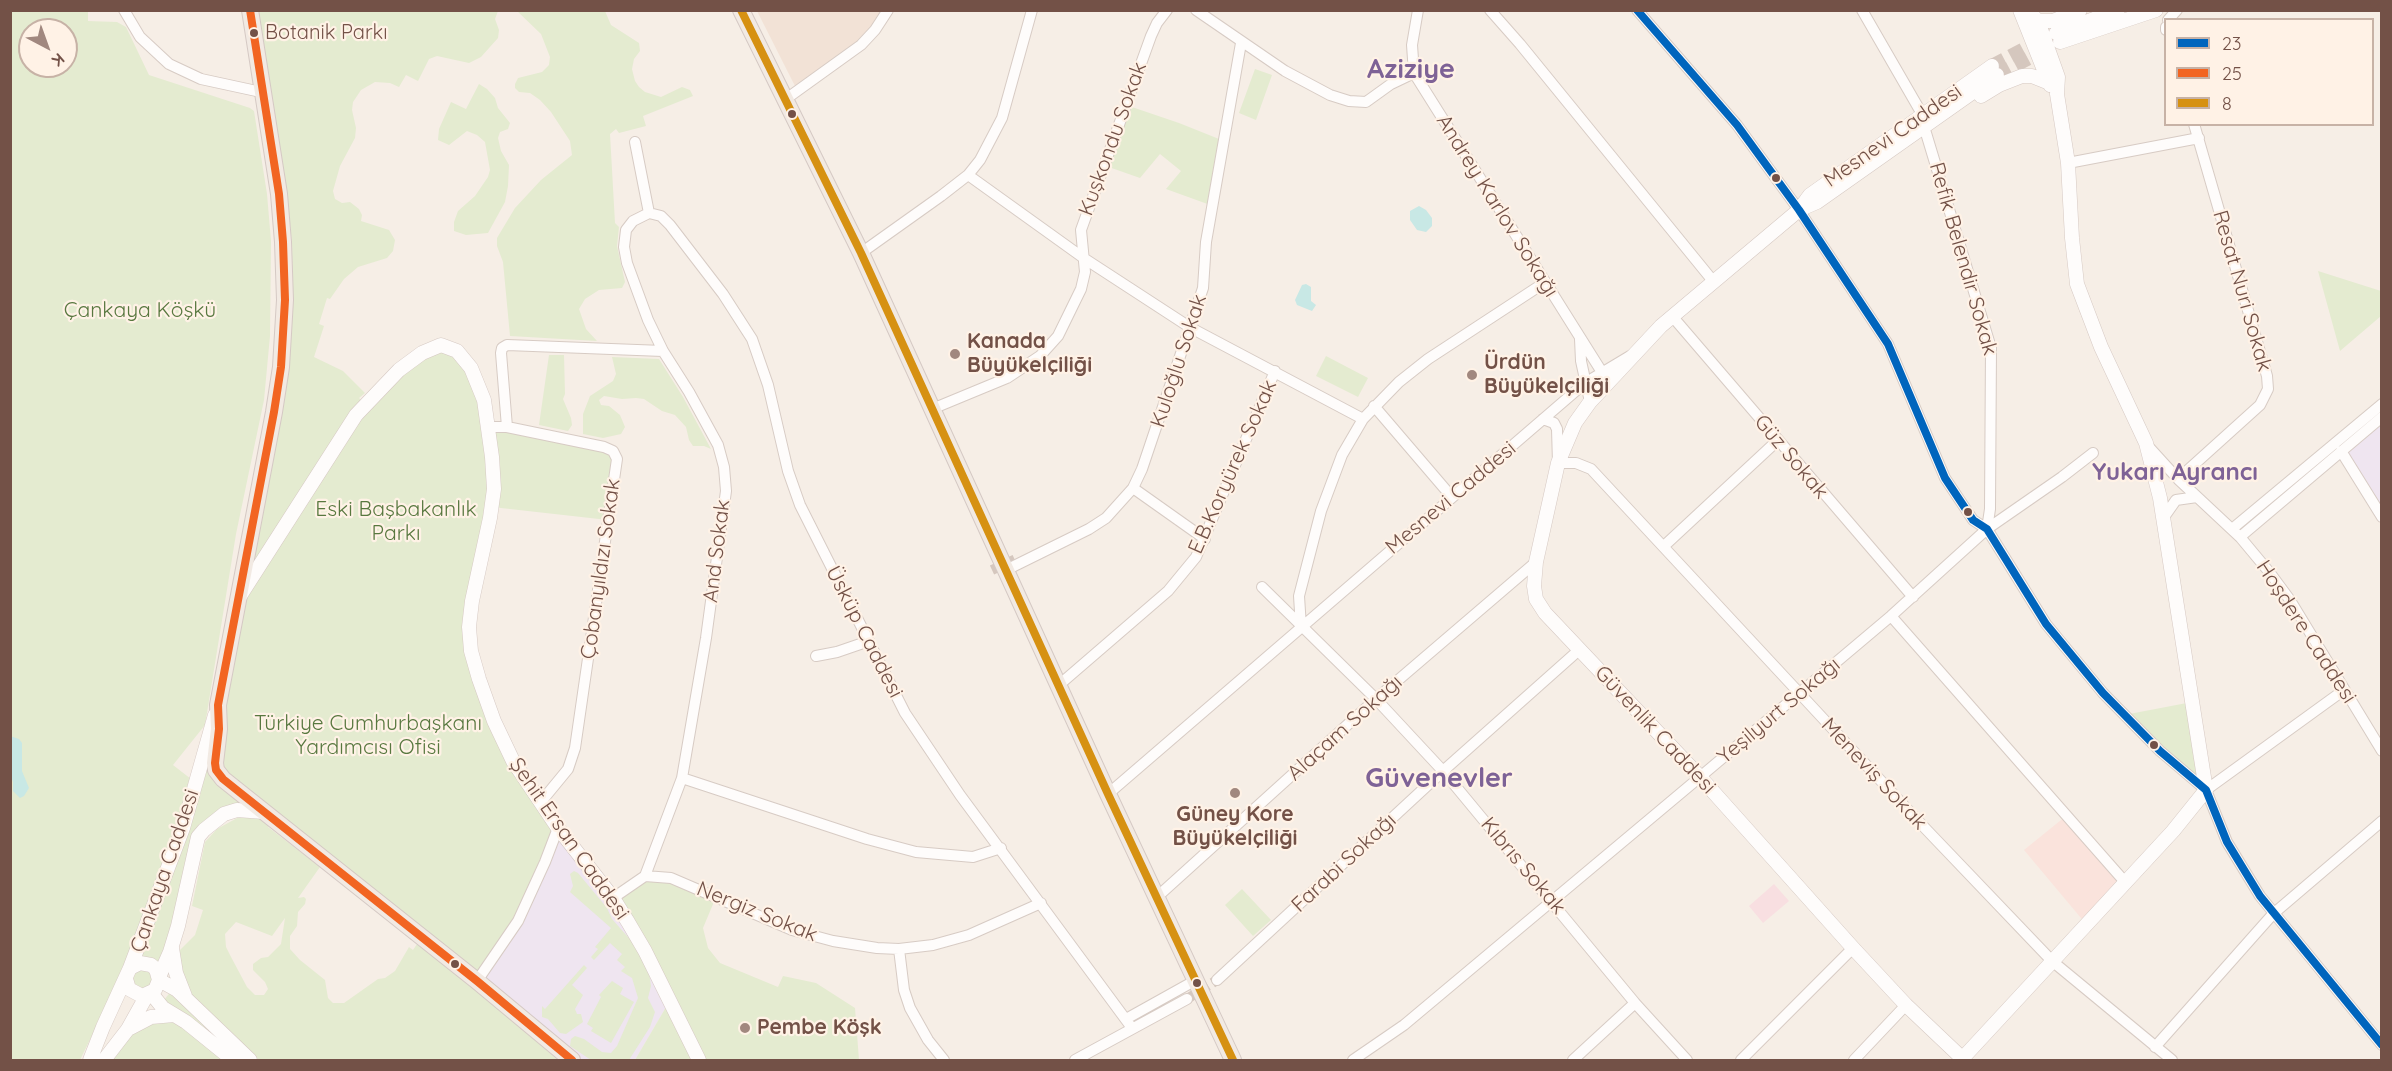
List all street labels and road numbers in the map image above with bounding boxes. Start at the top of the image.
street label: Kuşkondu Sokak [1074,59,1152,219]
street label: Mesnevi Caddesi [1819,79,1967,193]
street label: Andrey Karlov Sokağı [1431,110,1563,302]
street label: Refik Belendir Sokak [1923,160,2003,358]
street label: Resat Nuri Sokak [2207,207,2277,375]
street label: Kuloğlu Sokak [1146,291,1212,431]
street label: E.B.Koryürek Sokak [1183,376,1283,558]
street label: Güz Sokak [1749,410,1833,504]
street label: Mesnevi Caddesi [1381,436,1521,560]
street label: Çobanyıldızı Sokak [576,477,626,661]
street label: And Sokak [698,498,736,604]
street label: Hoşdere Caddesi [2250,556,2362,708]
street label: Üsküp Caddesi [820,562,908,702]
street label: Yeşilyurt Sokağı [1713,652,1845,770]
street label: Güvenlik Caddesi [1589,661,1721,799]
street label: Alaçam Sokağı [1282,670,1408,786]
street label: Meneviş Sokak [1816,713,1932,835]
street label: Şehit Ersan Caddesi [504,753,634,925]
street label: Çankaya Caddesi [125,786,205,956]
street label: Farabi Sokağı [1287,808,1401,918]
street label: Kıbrıs Sokak [1475,812,1571,920]
street label: Nergiz Sokak [693,876,821,948]

